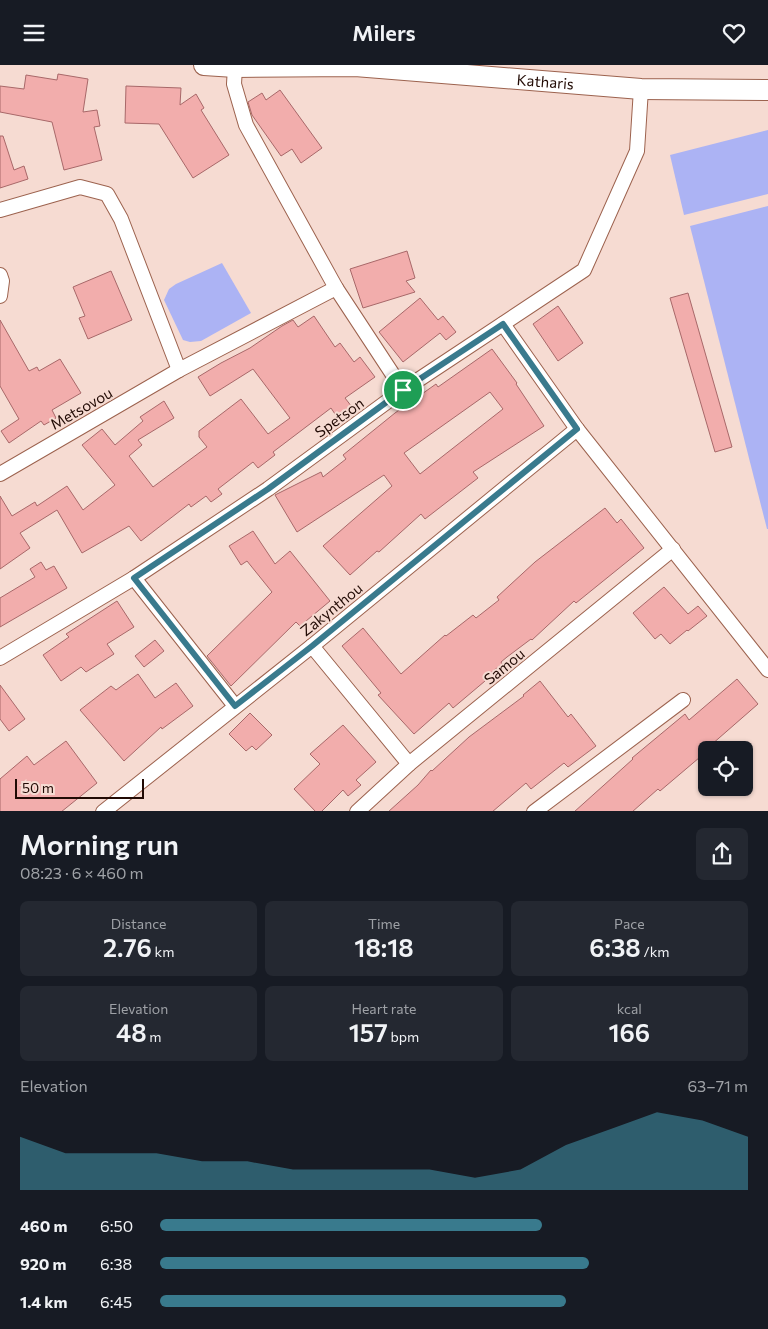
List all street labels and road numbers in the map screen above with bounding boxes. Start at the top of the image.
street label: Katharis [516,70,575,93]
street label: Metsovou [47,383,115,433]
street label: Spetson [311,393,367,441]
street label: Zakynthou [296,579,366,639]
street label: Samou [480,644,528,688]

